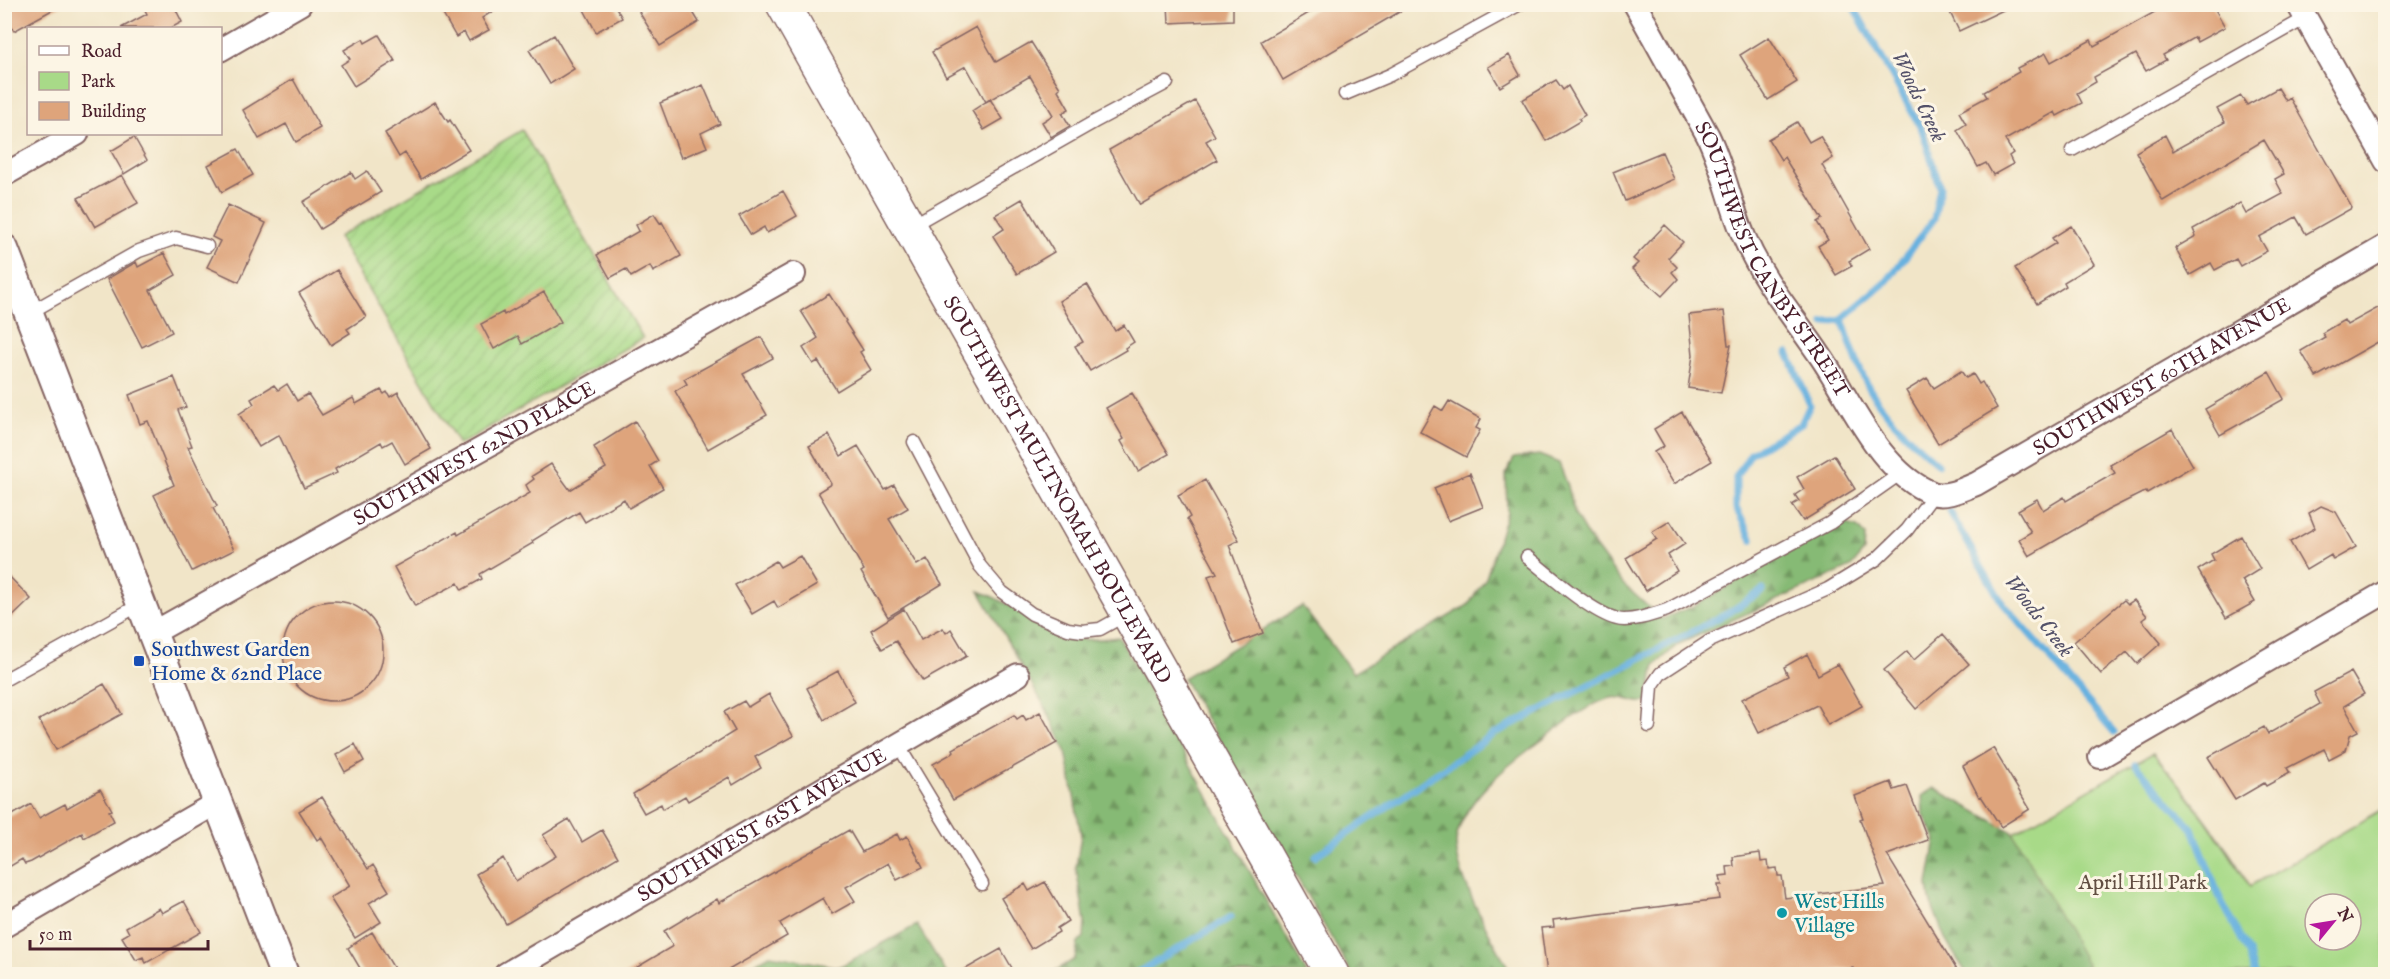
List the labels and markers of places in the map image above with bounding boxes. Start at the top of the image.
place label: Southwest Garden Home & 62nd Place [151,637,322,688]
marker: Southwest Garden Home & 62nd Place [132,654,146,668]
place label: West Hills Village [1793,889,1884,940]
marker: West Hills Village [1775,906,1789,920]

